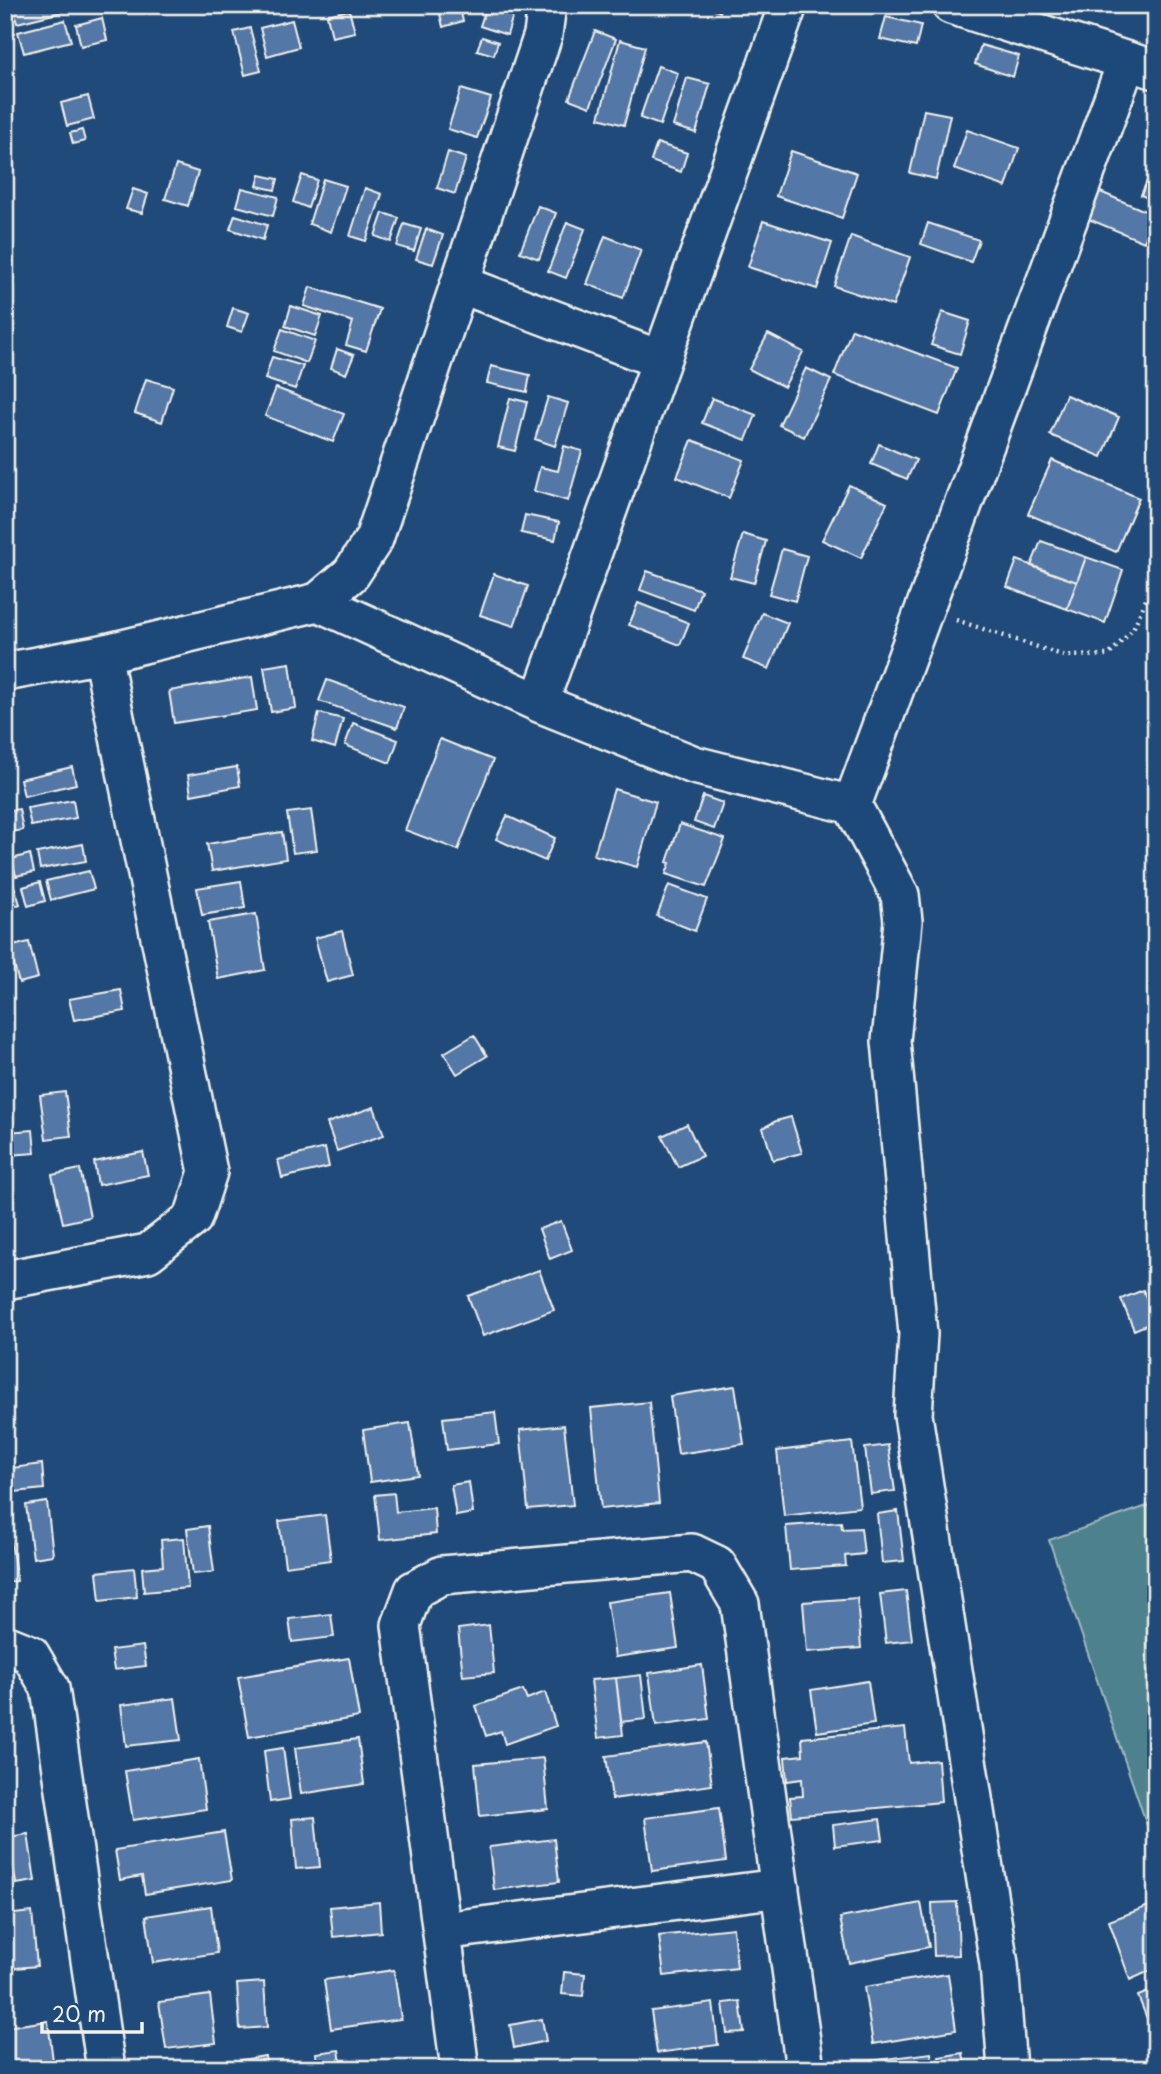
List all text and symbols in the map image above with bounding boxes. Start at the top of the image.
scale bar [42,1990,142,2034]
text: 20 m [52,1997,106,2029]

